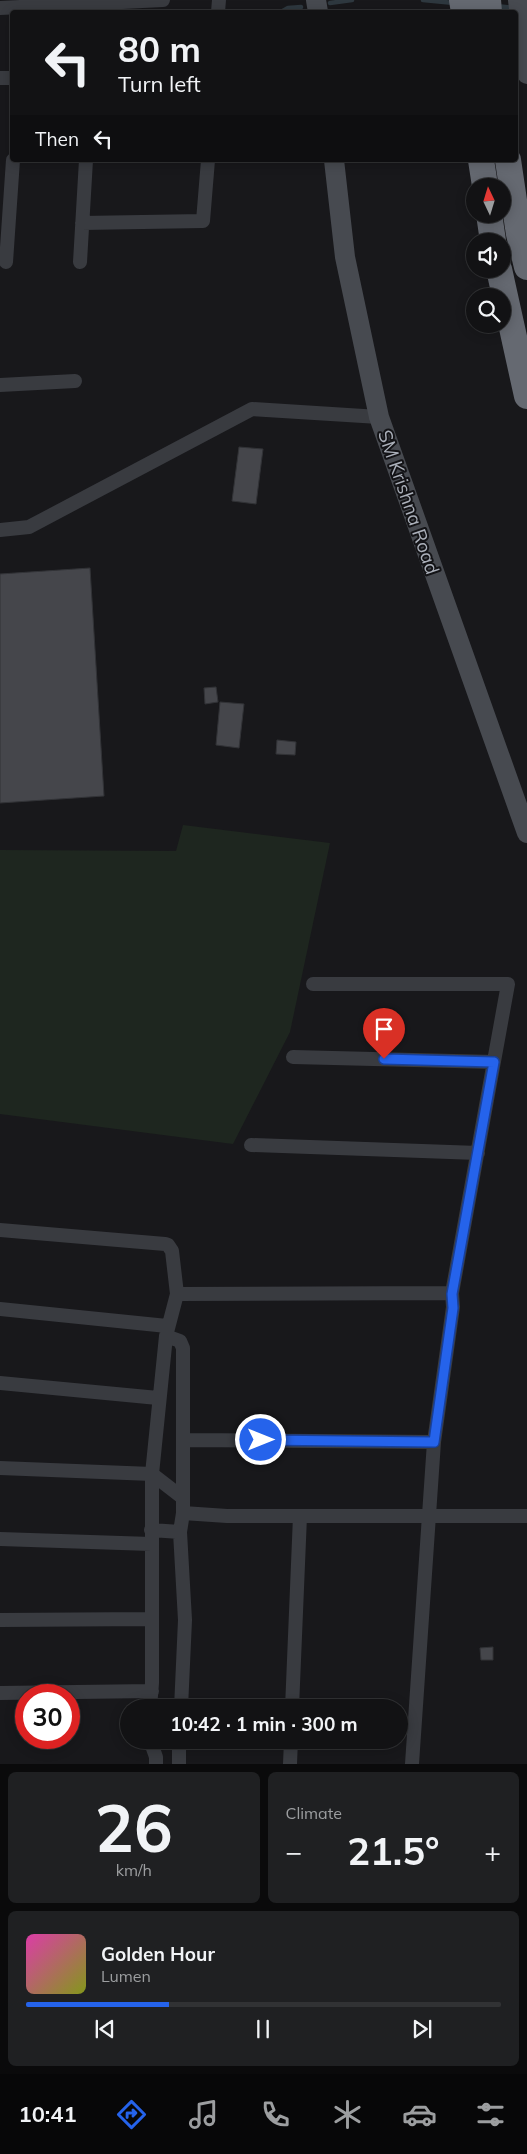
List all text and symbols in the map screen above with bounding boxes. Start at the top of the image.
text: 80 m [118,27,201,71]
icon: left [35,30,100,95]
text: Turn left [118,70,201,98]
icon: left [89,125,117,153]
text: Then [35,127,79,151]
north arrow [466,178,511,222]
map controls [466,178,511,333]
button: sound [466,233,511,278]
button: search [466,288,511,333]
street label: SM Krishna Road [373,427,445,577]
pin [363,1008,405,1059]
icon: arrive [370,1015,398,1043]
position arrow [234,1413,286,1465]
speed limit sign: 30 [15,1684,80,1749]
text: 10:42 · 1 min · 300 m [170,1712,358,1736]
text: 26 [95,1787,173,1868]
text: Climate [286,1803,342,1823]
text: 21.5° [347,1827,439,1875]
text: − [286,1834,302,1869]
text: + [484,1834,501,1869]
text: km/h [116,1860,152,1880]
text: Golden Hour [101,1942,215,1966]
text: Lumen [101,1966,151,1986]
icon: previous [91,2015,119,2043]
icon: pause [249,2015,277,2043]
icon: next [408,2015,436,2043]
icon: directions [114,2097,149,2132]
icon: music [186,2097,221,2132]
icon: phone [258,2097,293,2132]
icon: climate [330,2097,365,2132]
icon: car [402,2097,437,2132]
icon: filters [473,2097,508,2132]
text: 10:41 [18,2100,77,2128]

